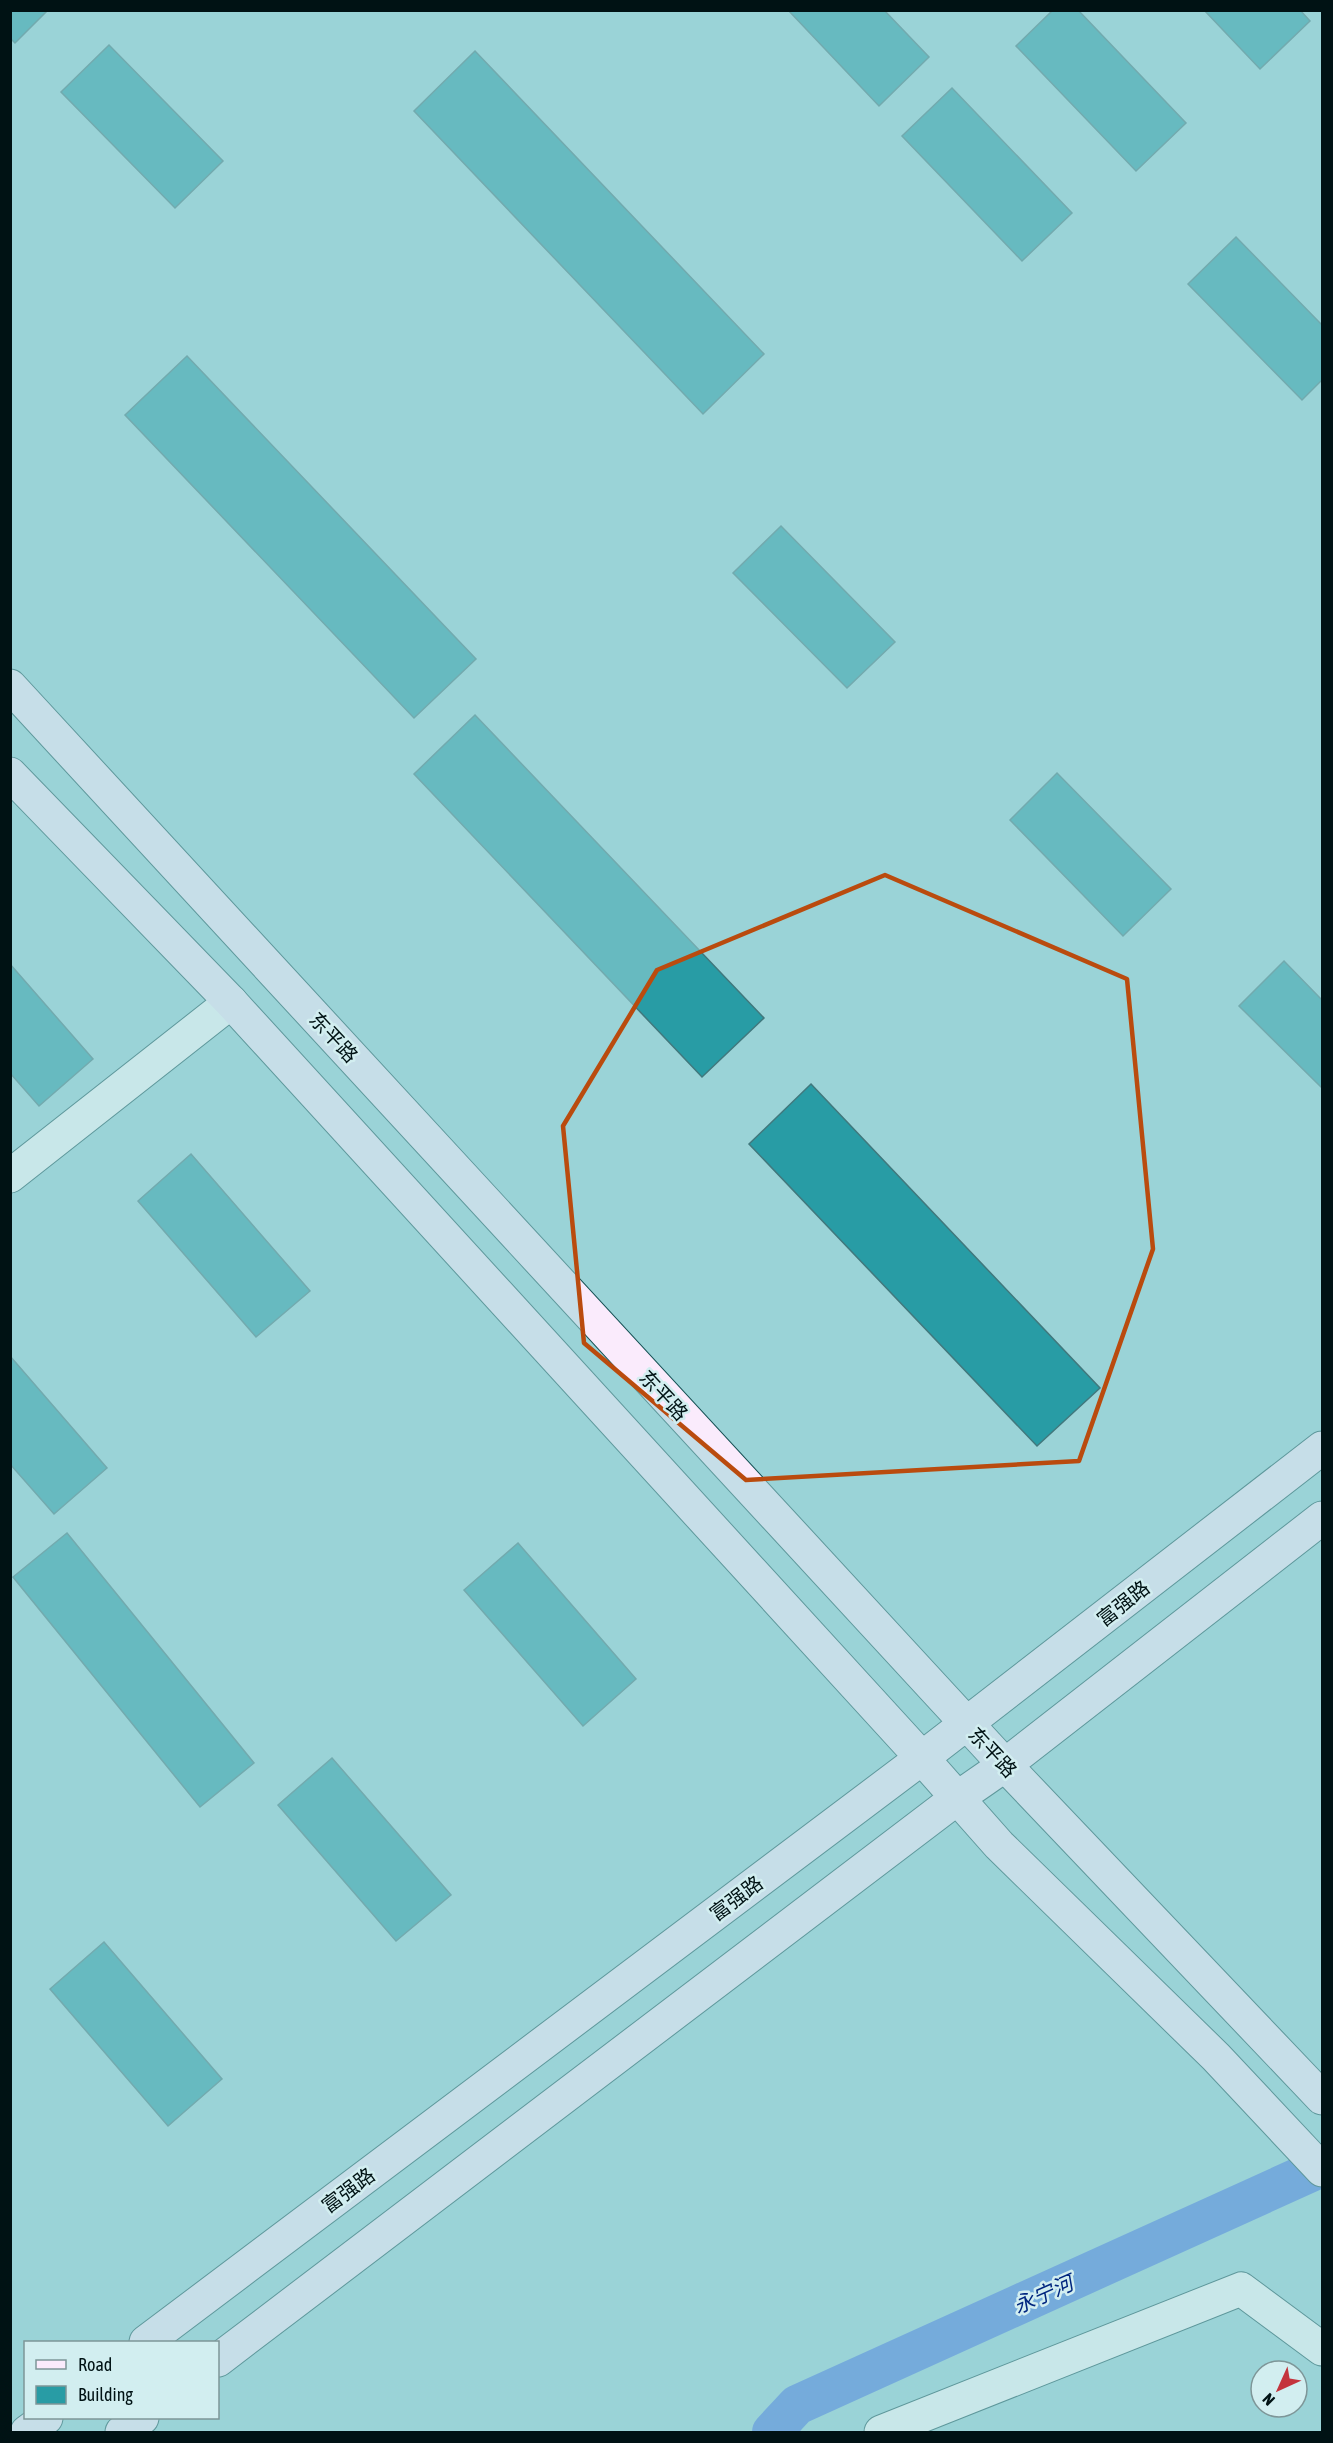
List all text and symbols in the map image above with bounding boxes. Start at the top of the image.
street label: 东平路 [305,1007,363,1067]
street label: 东平路 [635,1365,693,1425]
street label: 富强路 [1092,1575,1154,1631]
street label: 东平路 [964,1722,1022,1782]
street label: 富强路 [705,1871,767,1925]
street label: 富强路 [317,2163,379,2217]
water label: 永宁河 [1009,2269,1080,2318]
legend [24,2341,219,2419]
text: Road [78,2354,112,2375]
north arrow [1249,2359,1309,2419]
text: Building [78,2384,133,2405]
text: N [1259,2390,1278,2409]

